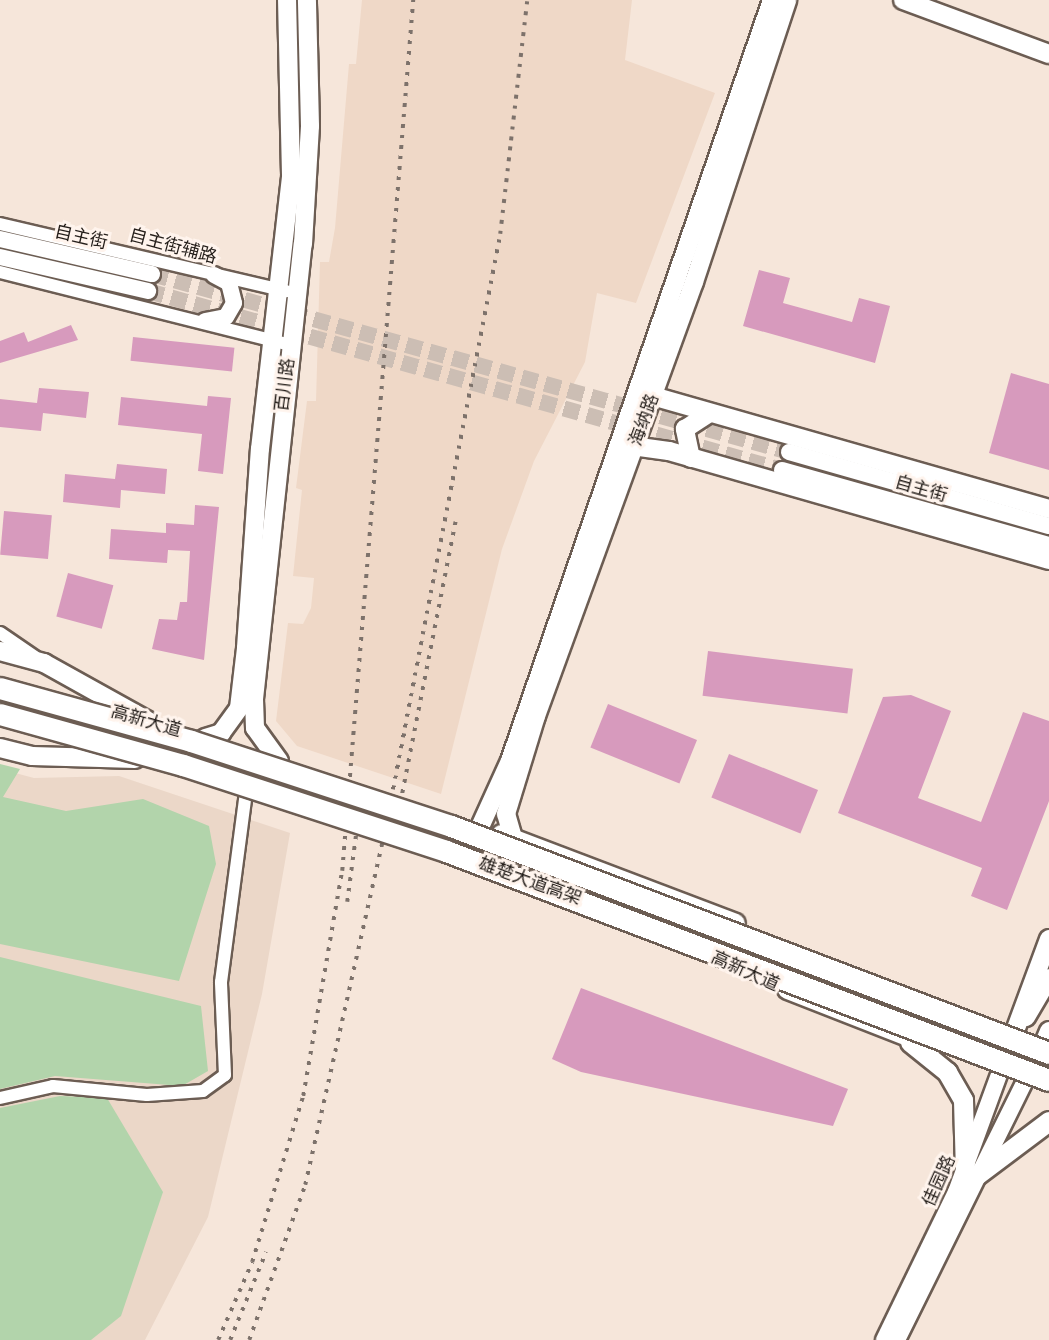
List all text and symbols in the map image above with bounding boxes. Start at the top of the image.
street label: 自主街 [52,220,110,254]
street label: 自主街辅路 [127,224,219,268]
street label: 百川路 [271,357,299,413]
street label: 海纳路 [625,391,663,449]
street label: 自主街 [892,471,950,507]
street label: 高新大道 [108,701,184,741]
street label: 雄楚大道高架 [476,852,584,910]
street label: 高新大道 [708,946,782,996]
street label: 佳园路 [918,1152,960,1210]

